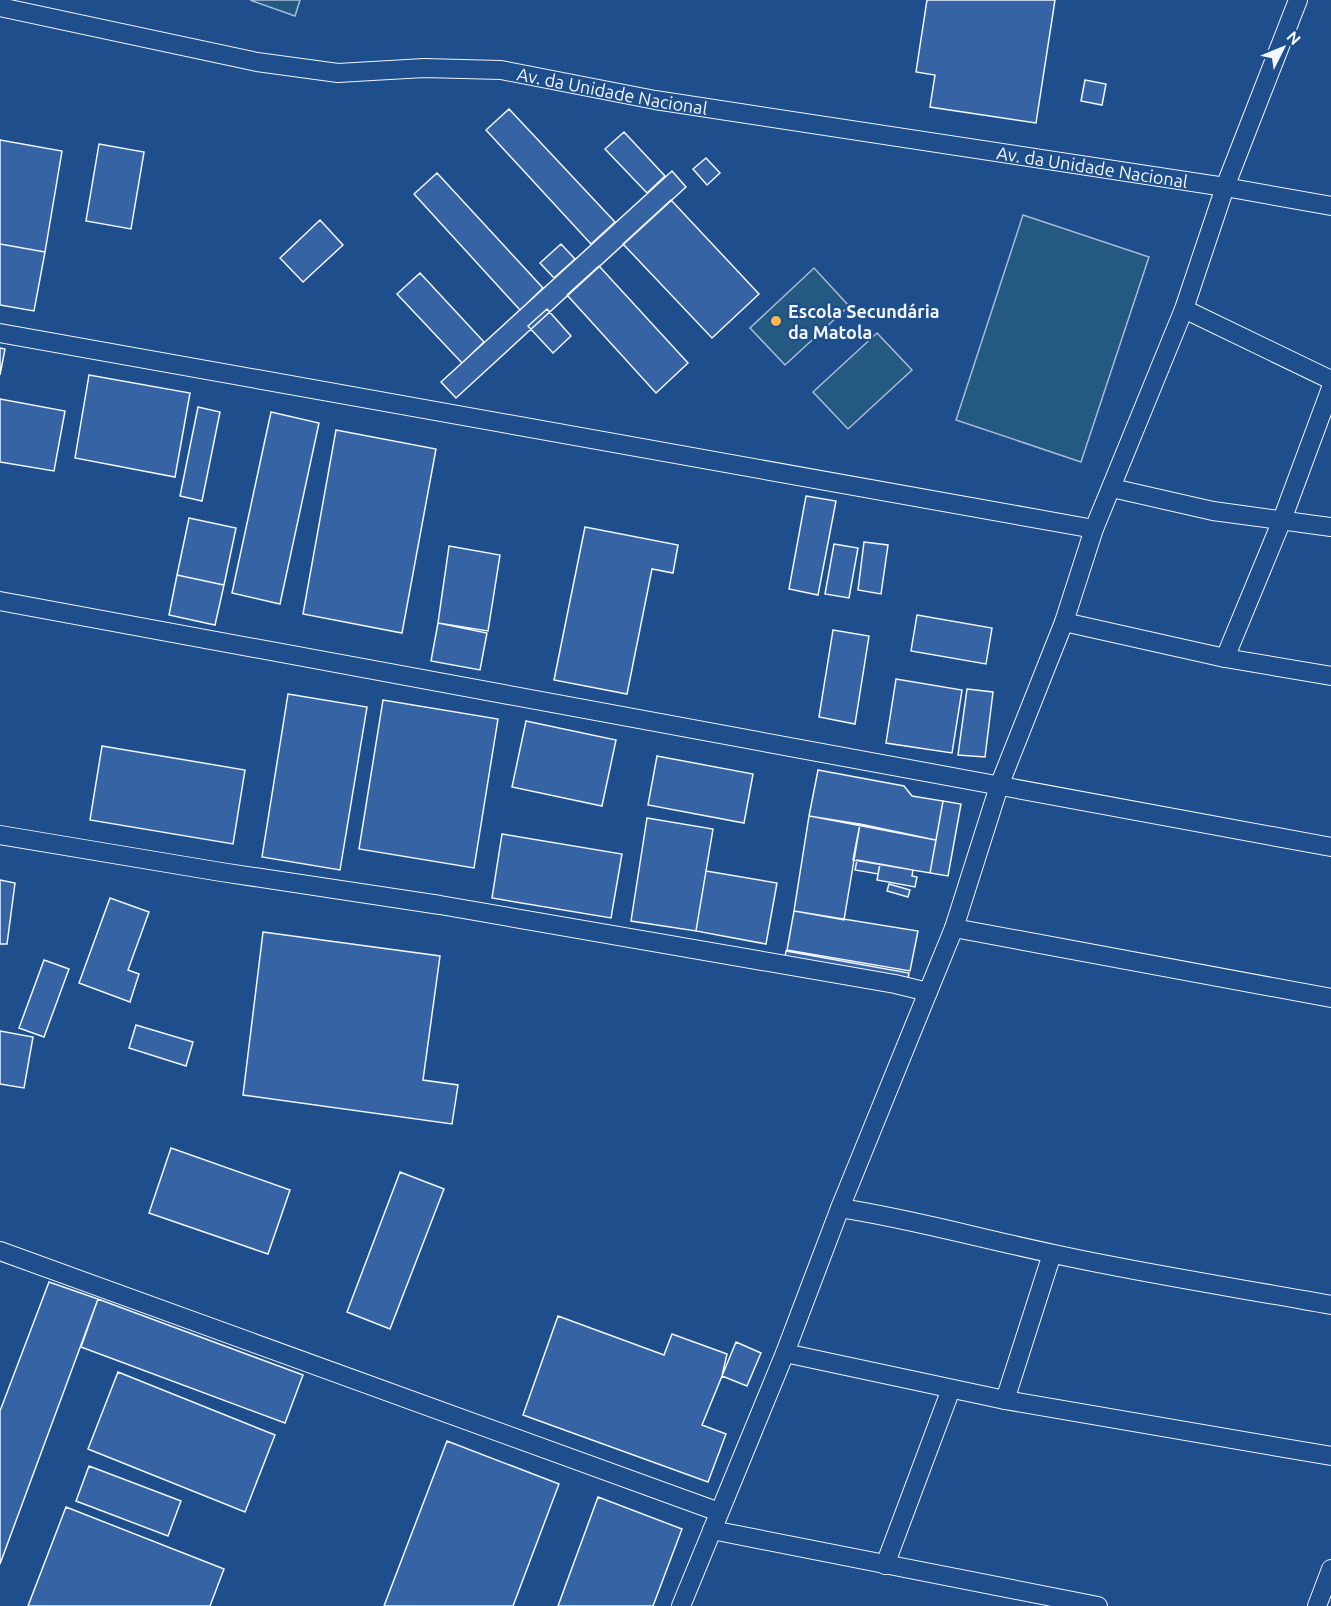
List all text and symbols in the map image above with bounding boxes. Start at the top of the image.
north arrow [1253,18,1313,78]
text: N [1283,27,1305,48]
street label: Av. da Unidade Nacional [515,63,709,118]
street label: Av. da Unidade Nacional [995,142,1190,191]
place label: Escola Secundária da Matola [788,301,939,342]
marker: Escola Secundária da Matola [769,314,783,328]

